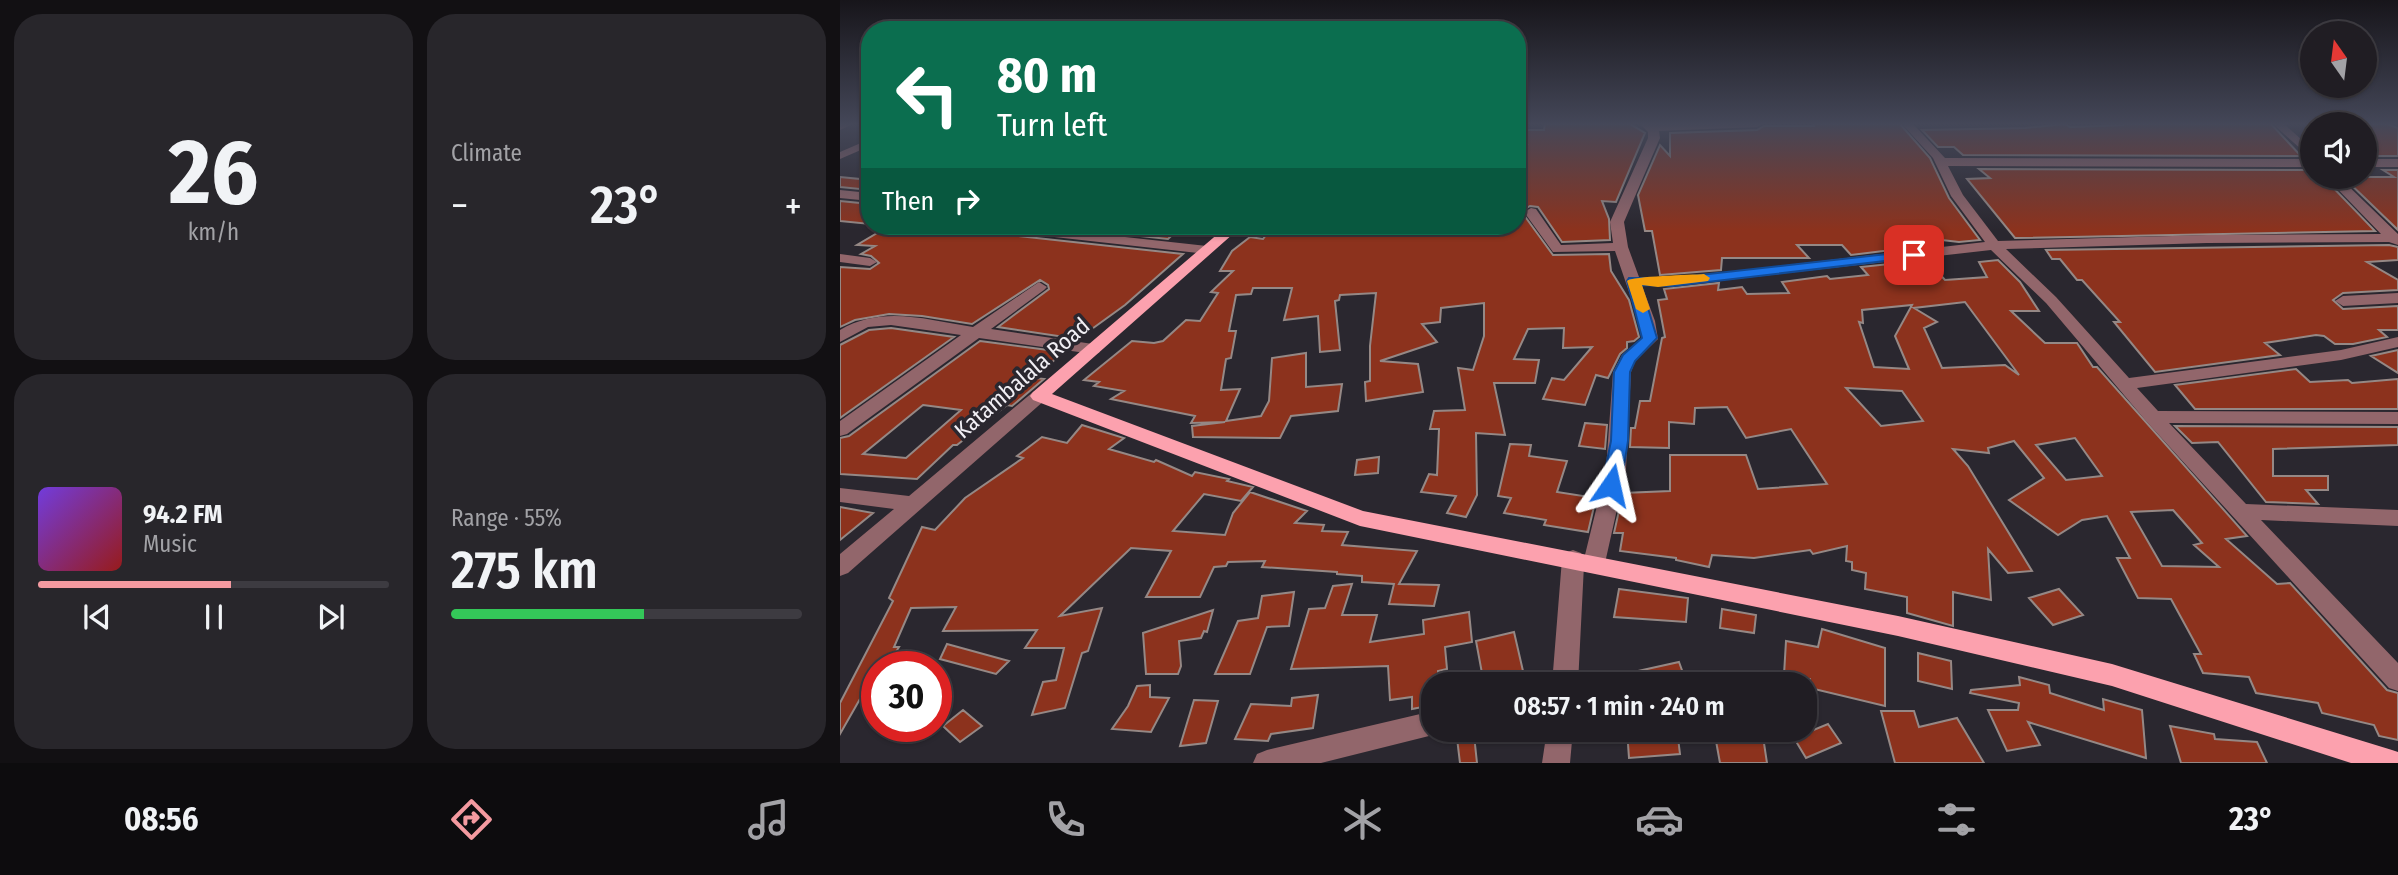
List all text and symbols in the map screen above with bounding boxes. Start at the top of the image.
north arrow [2300,21,2376,98]
map controls [2300,21,2377,189]
text: 80 m [997,46,1097,105]
icon: left [882,49,973,140]
text: Turn left [997,106,1107,144]
button: sound [2300,112,2377,189]
text: 26 [169,118,258,227]
text: Climate [451,139,522,167]
text: 23° [590,174,663,237]
icon: right [948,182,986,220]
text: − [451,183,468,229]
text: + [785,183,802,229]
text: Then [882,186,934,217]
text: km/h [188,218,239,246]
pin [1884,225,1944,285]
icon: arrive [1895,236,1933,274]
street label: Katambalala Road [949,312,1095,444]
position arrow [1574,448,1648,522]
text: 94.2 FM [143,499,223,530]
text: Range · 55% [451,504,562,532]
text: Music [143,530,197,558]
text: 275 km [451,539,598,602]
icon: previous [78,598,116,636]
icon: pause [195,598,233,636]
icon: next [312,598,350,636]
speed limit sign: 30 [861,651,952,742]
text: 08:57 · 1 min · 240 m [1513,691,1725,722]
icon: directions [447,795,496,844]
icon: music [744,795,793,844]
icon: phone [1041,795,1090,844]
icon: climate [1338,795,1387,844]
icon: car [1635,795,1684,844]
icon: filters [1932,795,1981,844]
text: 08:56 [124,800,198,838]
text: 23° [2229,800,2274,838]

